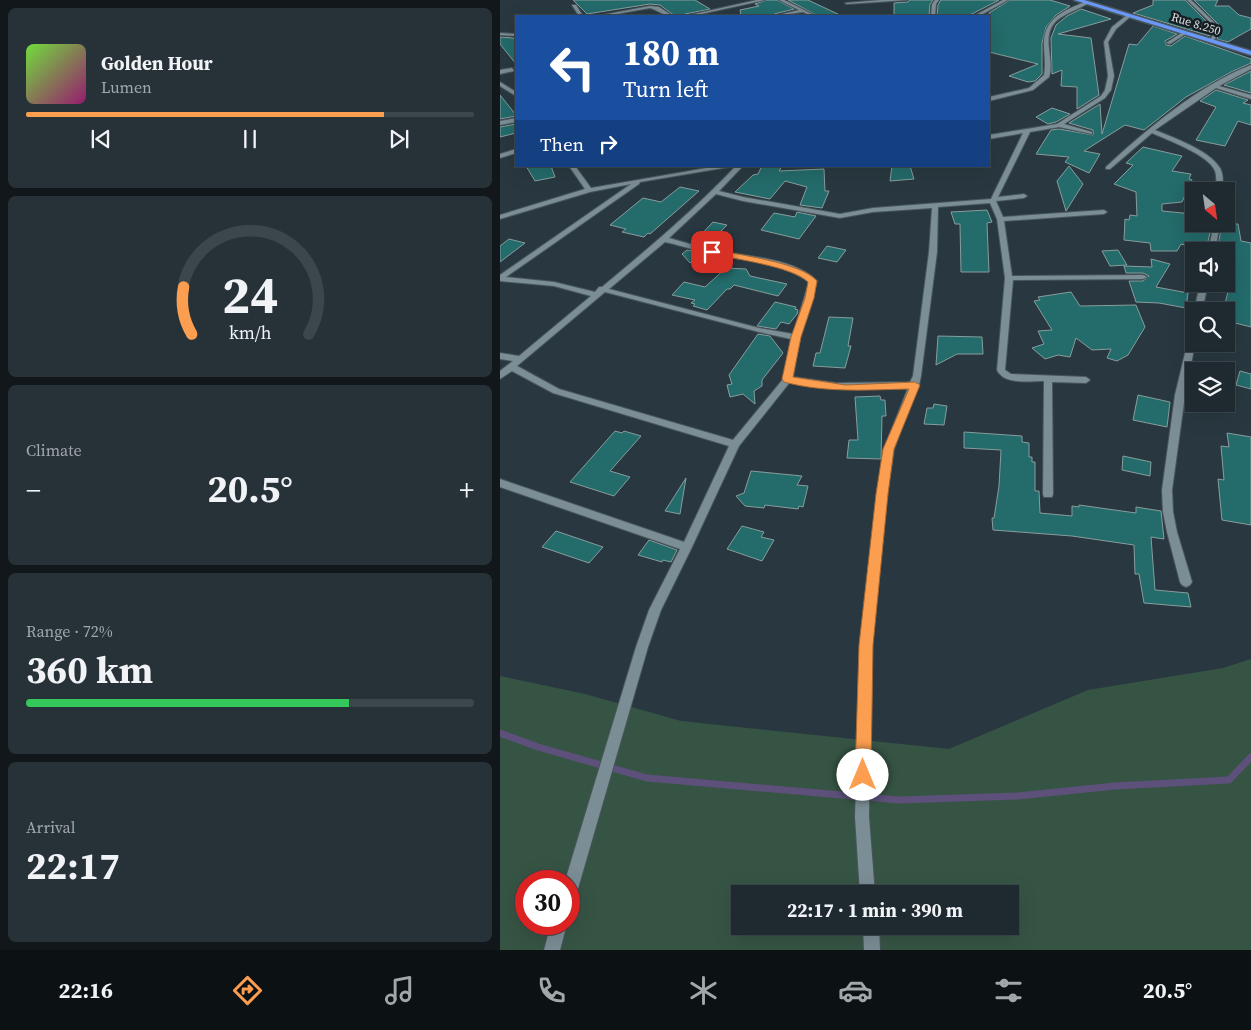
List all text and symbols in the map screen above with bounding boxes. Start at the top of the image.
street label: Rue 8.250 [1169,9,1223,39]
text: 180 m [623,29,719,77]
icon: left [540,35,605,100]
text: Golden Hour [101,50,213,76]
text: Turn left [623,74,708,104]
text: Lumen [101,76,152,98]
icon: previous [87,125,115,153]
icon: pause [236,125,264,153]
icon: next [385,125,413,153]
icon: right [594,130,622,158]
text: Then [540,131,584,157]
north arrow [1185,182,1235,232]
map controls [1185,182,1235,412]
pin [691,231,733,273]
icon: arrive [698,238,726,266]
button: sound [1185,242,1235,292]
text: 24 [222,259,278,330]
button: search [1185,302,1235,352]
text: km/h [229,320,272,345]
button: layers [1185,362,1235,412]
text: Climate [26,439,82,461]
text: 20.5° [207,463,293,515]
text: − [26,471,41,509]
text: + [459,471,474,509]
text: Range · 72% [26,620,113,642]
text: 360 km [26,644,153,696]
position arrow [836,748,888,800]
text: Arrival [26,816,75,838]
text: 22:17 [26,840,120,892]
speed limit sign: 30 [515,870,580,935]
text: 22:17 · 1 min · 390 m [787,897,963,923]
icon: directions [230,973,265,1008]
icon: music [382,973,417,1008]
icon: phone [534,973,569,1008]
icon: climate [686,973,721,1008]
icon: car [838,973,873,1008]
icon: filters [991,973,1026,1008]
text: 22:16 [59,975,113,1005]
text: 20.5° [1143,975,1192,1005]

